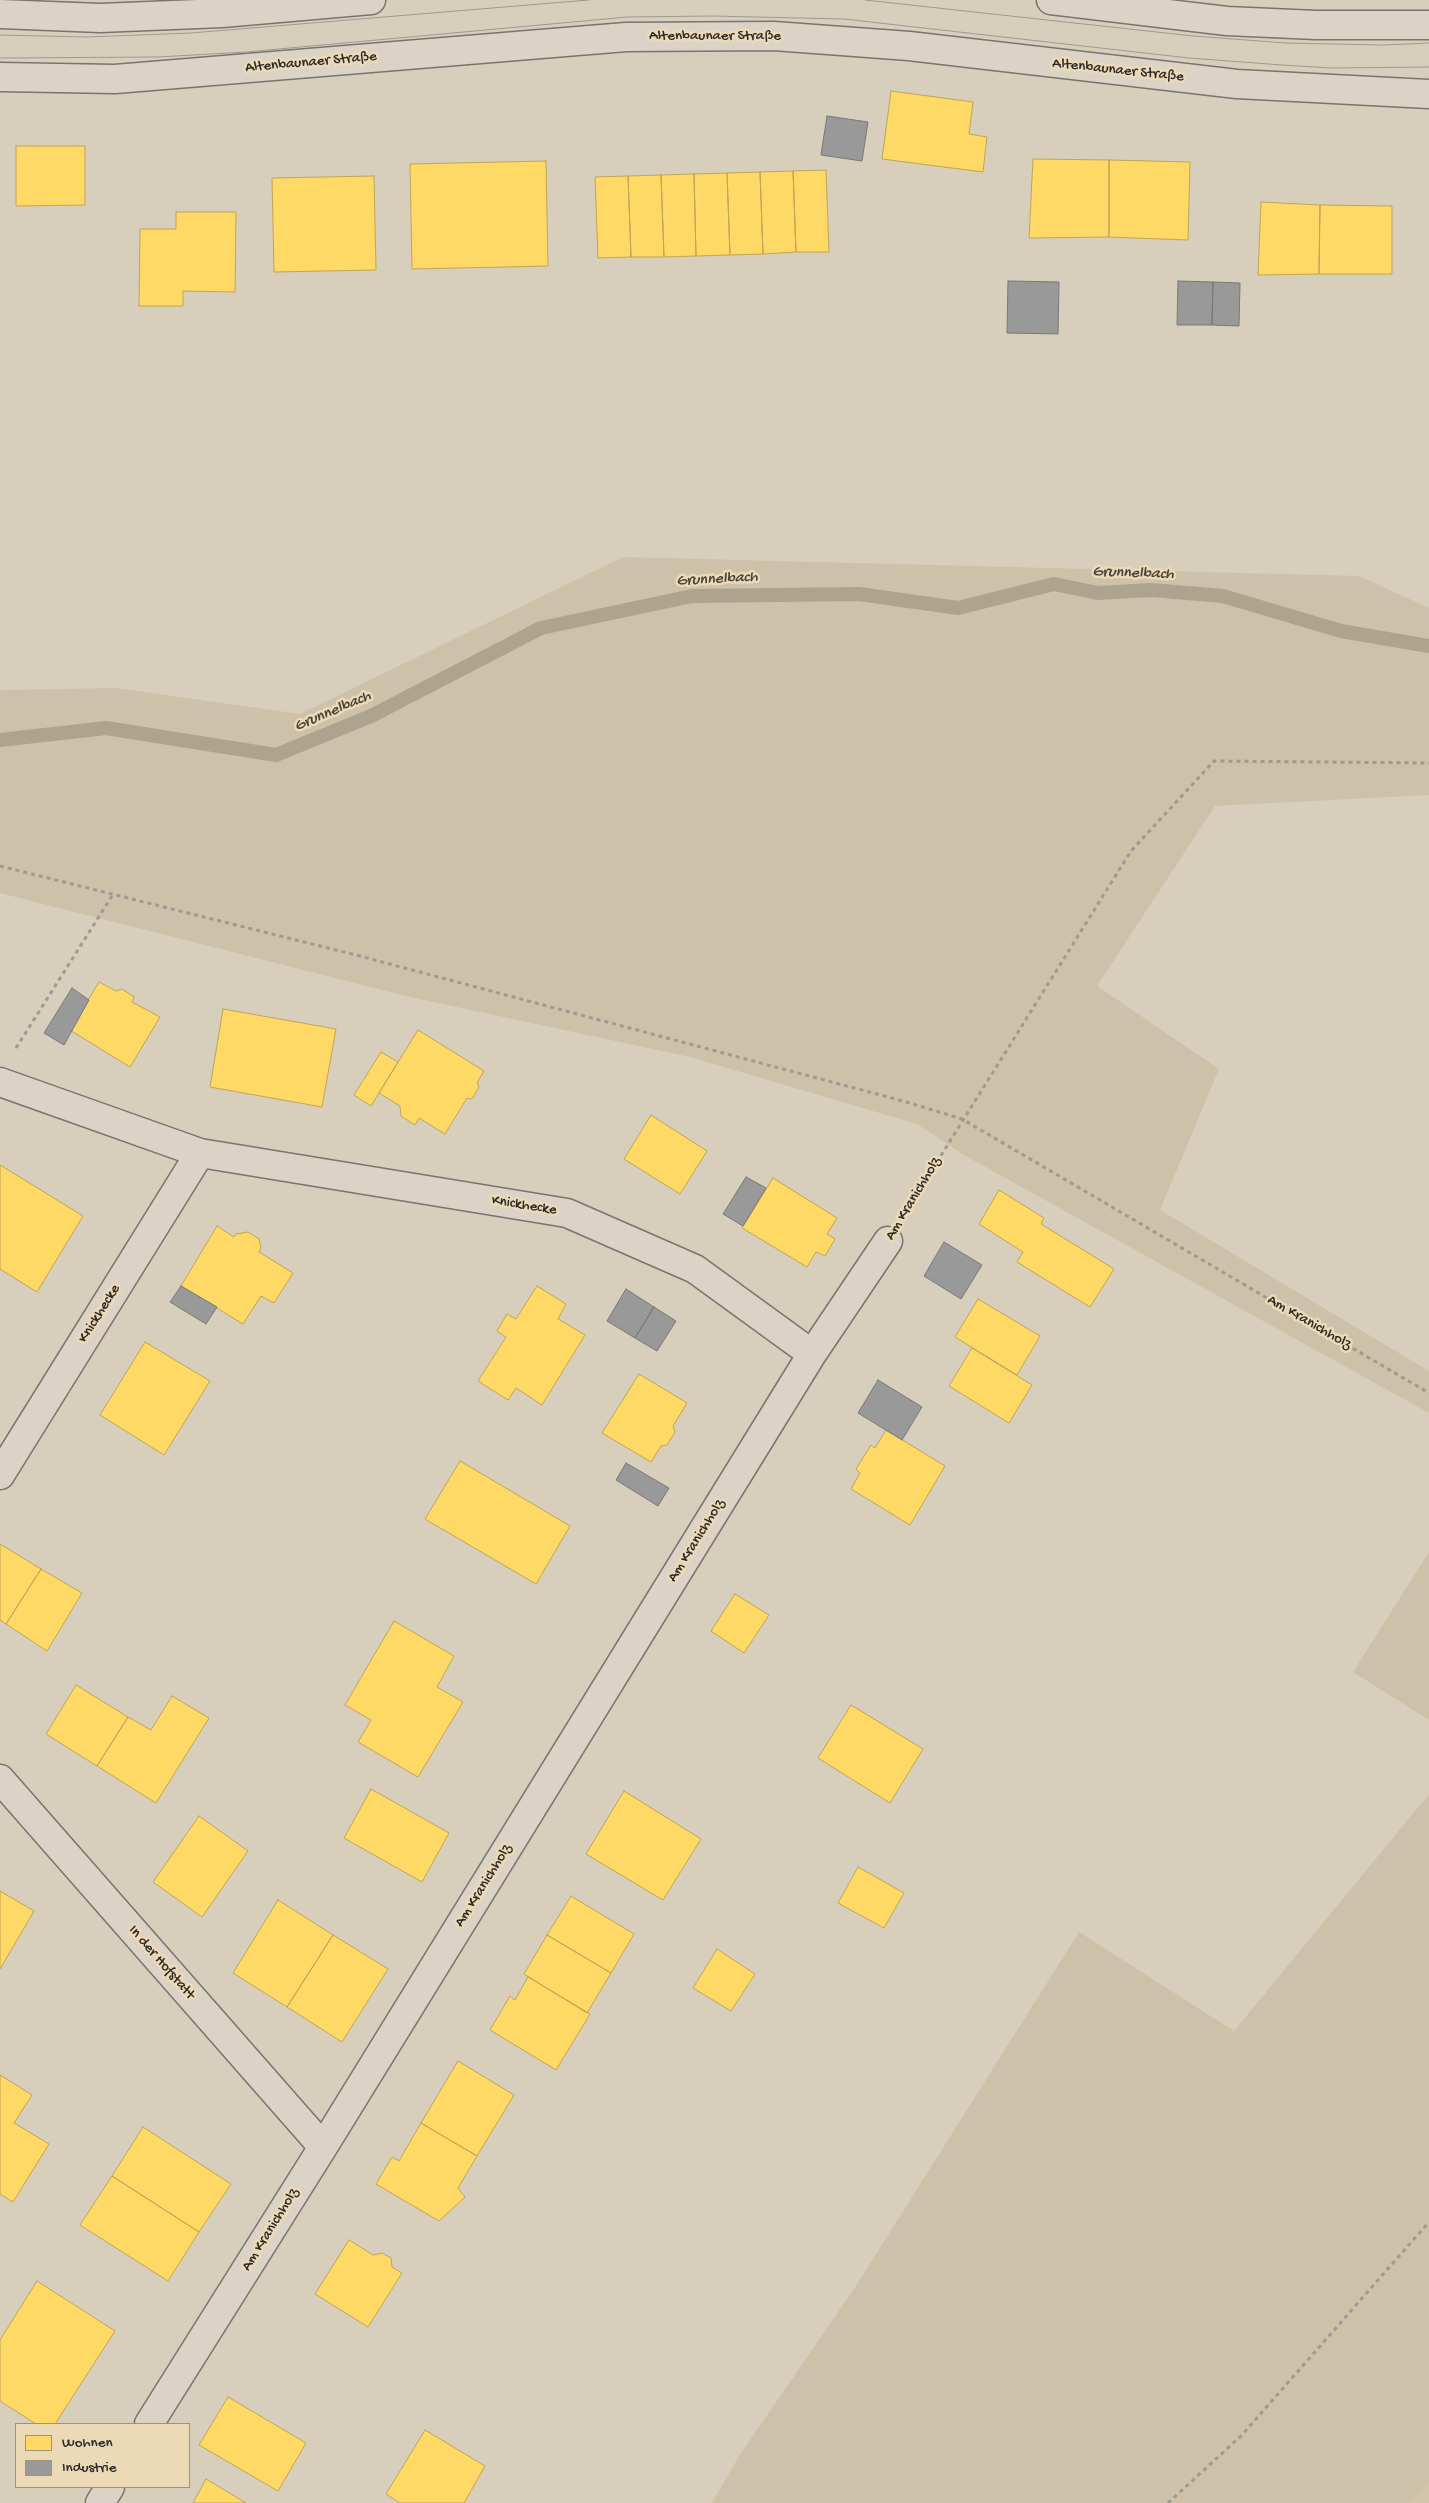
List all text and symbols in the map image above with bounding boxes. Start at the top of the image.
street label: Altenbaunaer Straße [649,28,781,46]
street label: Altenbaunaer Straße [244,48,378,78]
street label: Altenbaunaer Straße [1051,55,1185,87]
water label: Grunnelbach [1092,563,1174,585]
water label: Grunnelbach [676,568,758,592]
water label: Grunnelbach [292,687,374,737]
street label: Am Kranichholz [882,1154,946,1244]
street label: Knickhecke [490,1192,558,1220]
street label: Knickhecke [75,1281,125,1347]
street label: Am Kranichholz [1264,1292,1354,1354]
street label: Am Kranichholz [664,1496,730,1586]
street label: Am Kranichholz [451,1841,517,1931]
street label: In der Hofstatt [124,1922,198,2004]
street label: Am Kranichholz [238,2185,304,2275]
legend [15,2423,190,2488]
text: Wohnen [62,2434,113,2452]
text: Industrie [62,2459,117,2477]

